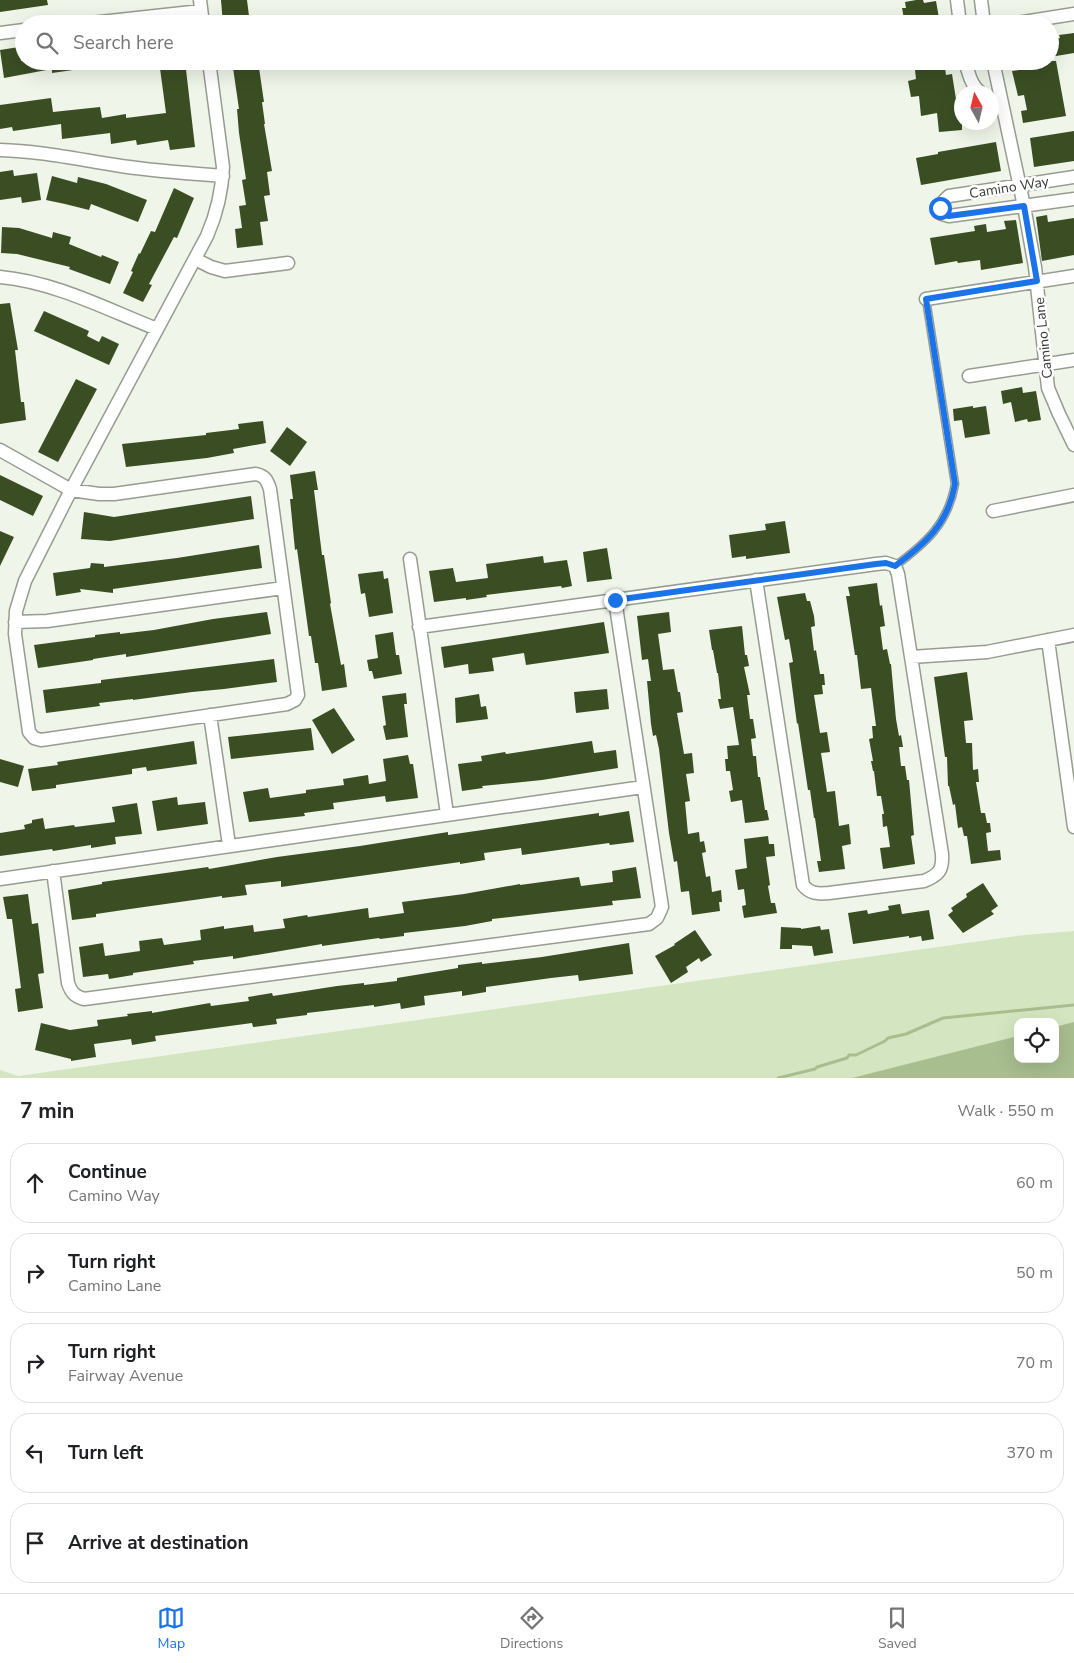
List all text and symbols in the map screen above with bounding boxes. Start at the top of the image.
search box [15,15,1059,70]
icon: search [33,29,61,57]
text: Search here [73,30,174,56]
north arrow [954,85,999,130]
street label: Camino Way [968,172,1051,203]
route start [929,197,952,220]
street label: Camino Lane [1030,296,1057,380]
route end [604,589,627,612]
map controls [1014,1018,1059,1063]
button: locate [1014,1018,1059,1063]
text: 7 min [20,1097,74,1125]
text: Walk · 550 m [958,1100,1054,1122]
text: Continue [68,1159,147,1185]
icon: ahead [21,1169,49,1197]
text: 60 m [1016,1172,1053,1194]
text: Camino Way [68,1185,160,1207]
text: Turn right [68,1249,155,1275]
icon: right [21,1259,49,1287]
text: 50 m [1016,1262,1053,1284]
text: Camino Lane [68,1275,161,1297]
text: Turn right [68,1339,155,1365]
icon: right [21,1349,49,1377]
text: 70 m [1016,1352,1053,1374]
text: Fairway Avenue [68,1365,183,1387]
icon: left [21,1439,49,1467]
text: Turn left [68,1440,143,1466]
text: 370 m [1006,1442,1053,1464]
icon: arrive [21,1529,49,1557]
text: Arrive at destination [68,1530,249,1556]
tab: Map [157,1604,185,1653]
tab: Directions [500,1604,563,1653]
tab: Saved [878,1604,917,1653]

